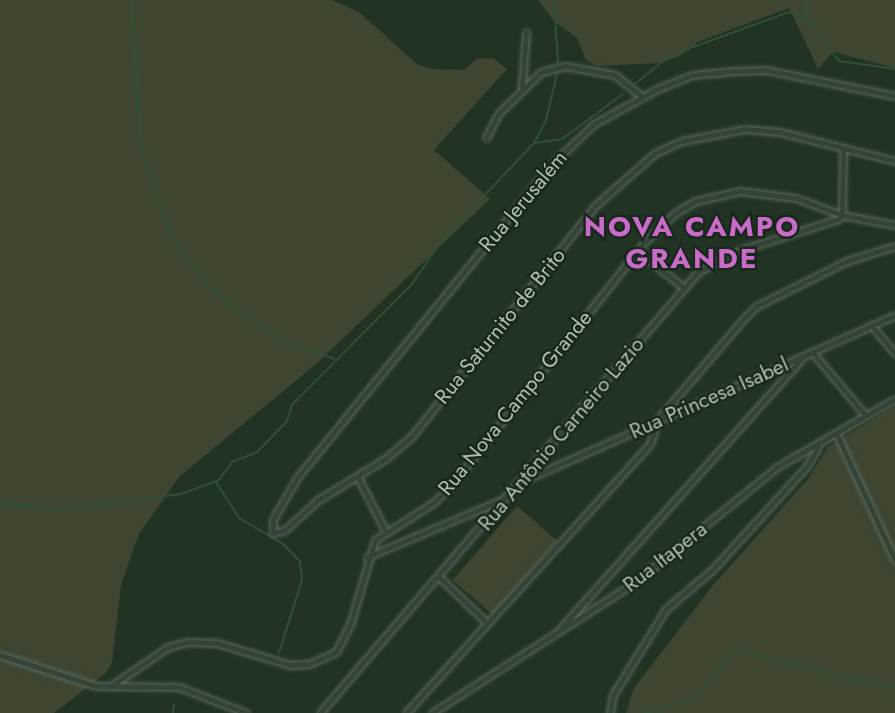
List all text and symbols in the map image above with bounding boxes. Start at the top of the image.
street label: Rua Jerusalém [474,145,572,257]
district label: NOVA CAMPO GRANDE [585,210,799,276]
street label: Rua Saturnito de Brito [429,243,571,409]
street label: Rua Nova Campo Grande [433,306,597,500]
street label: Rua Antônio Carneiro Lazio [473,332,649,536]
street label: Rua Princesa Isabel [626,352,792,444]
street label: Rua Itapera [618,516,712,598]

